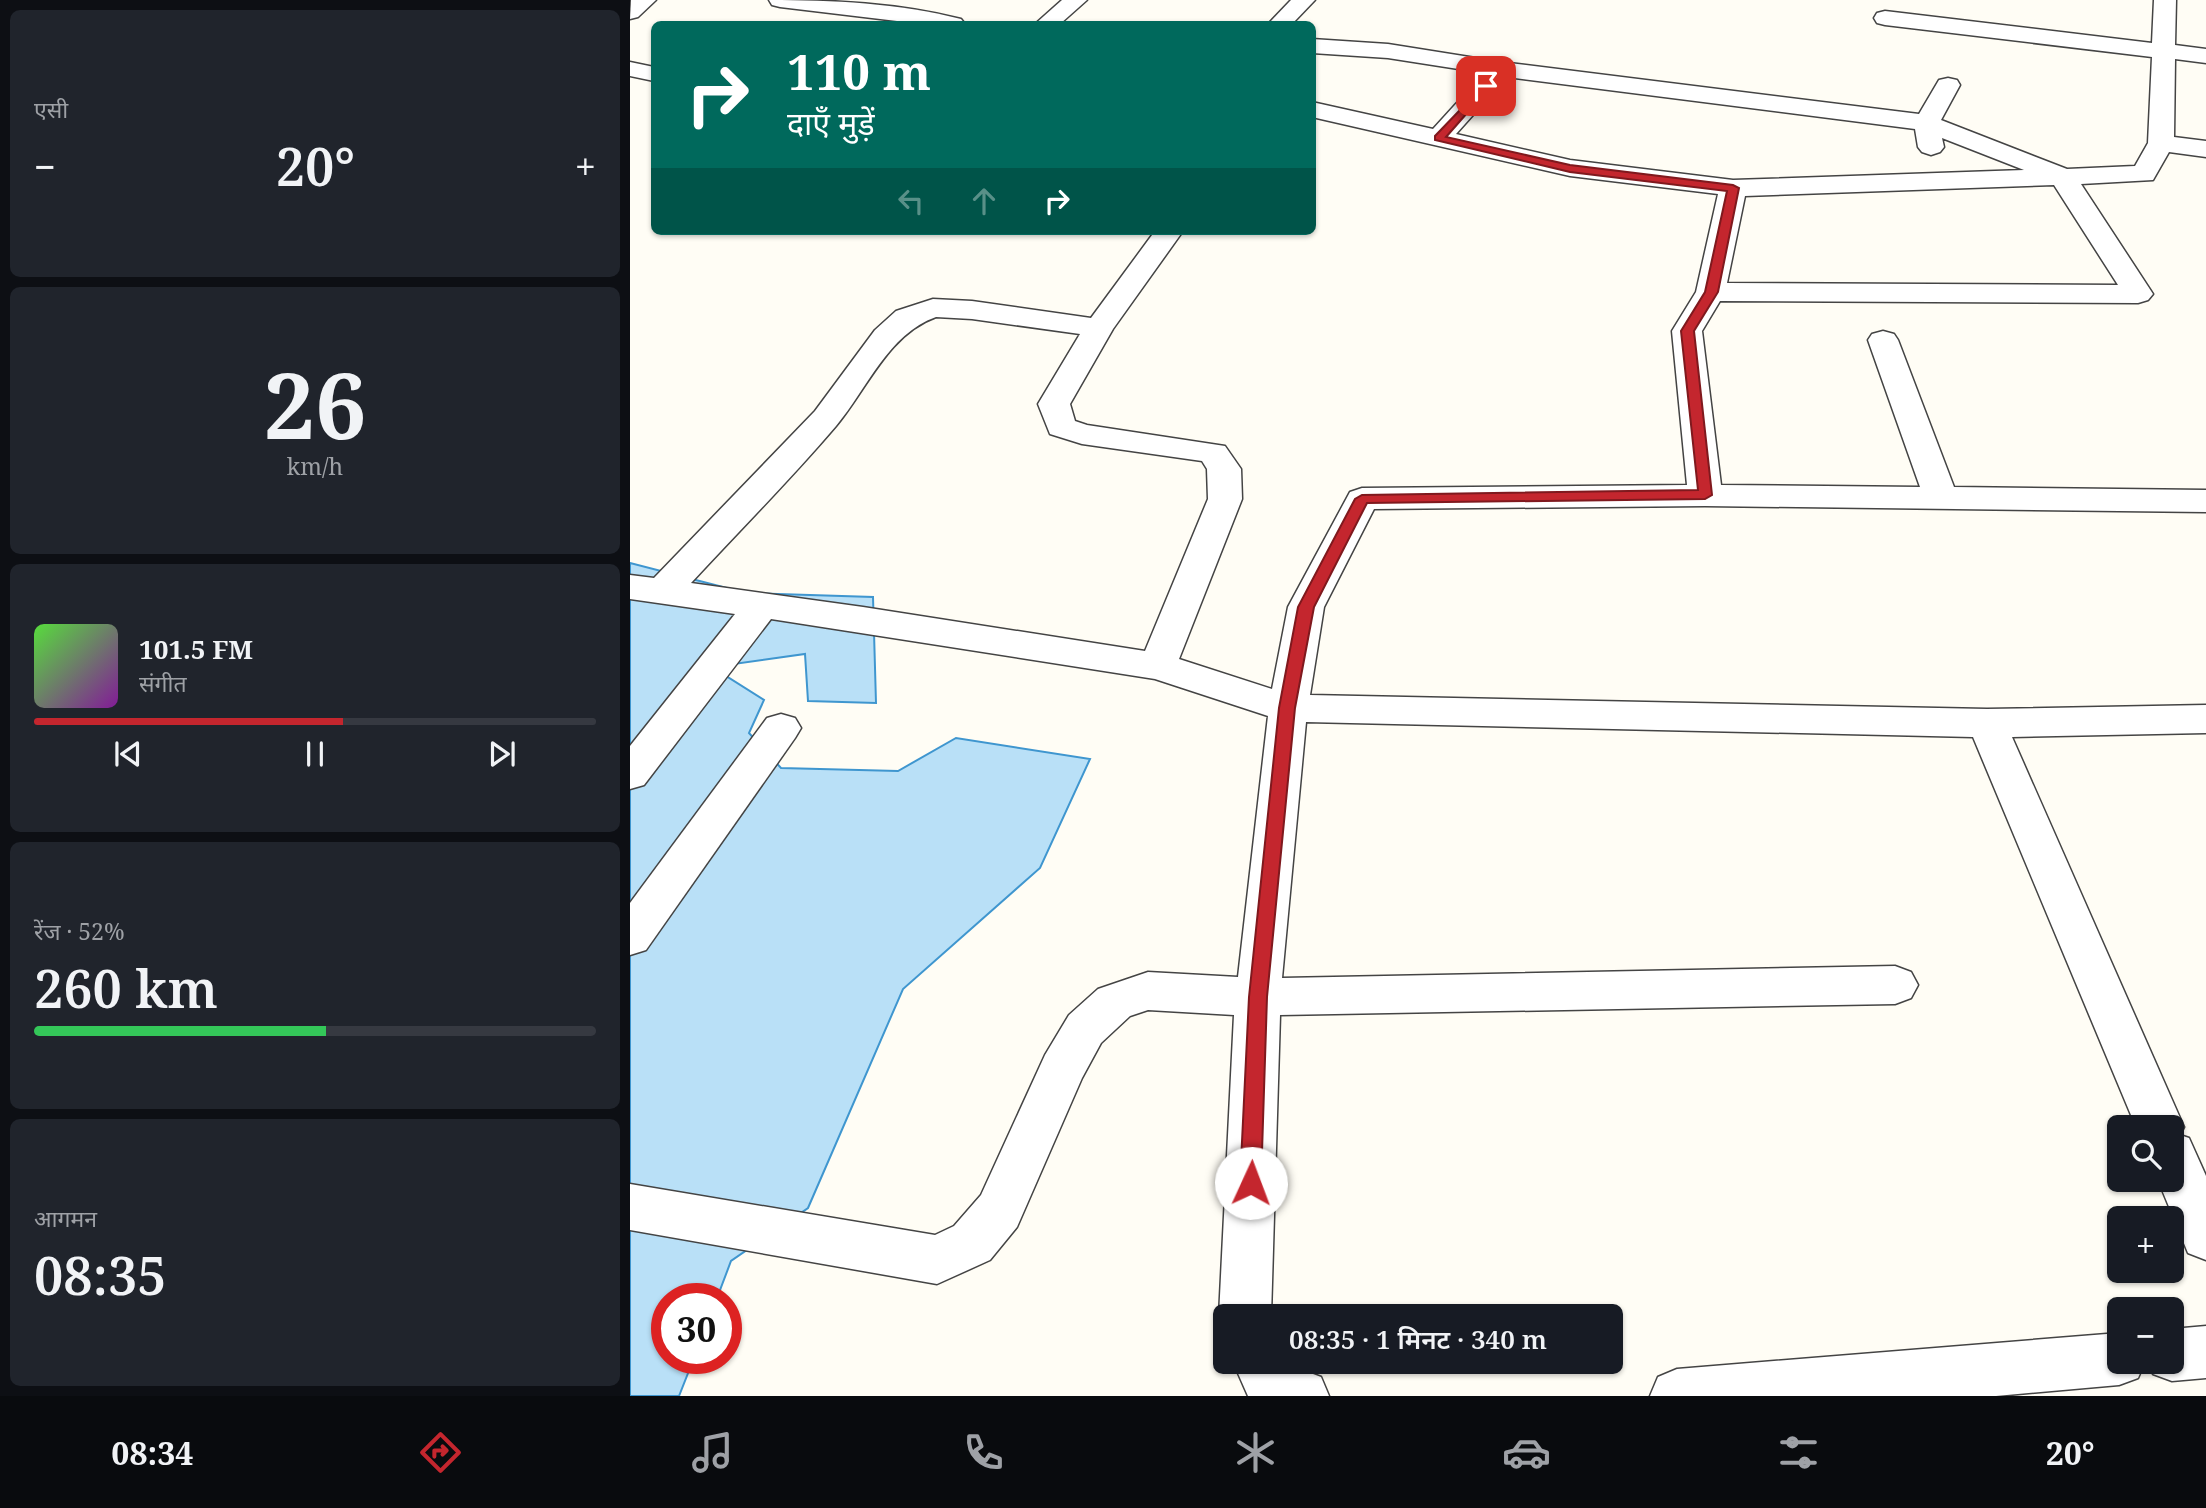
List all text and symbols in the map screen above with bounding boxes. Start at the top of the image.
text: 110 m [787,38,931,104]
icon: right [672,49,763,140]
pin [1456,56,1516,116]
icon: arrive [1467,67,1505,105]
text: एसी [34,93,68,125]
text: दाएँ मुड़ें [787,101,875,144]
text: 20° [276,130,355,201]
text: − [34,140,56,192]
text: + [575,140,596,192]
icon: left [892,182,930,220]
icon: ahead [965,182,1003,220]
icon: right [1038,182,1076,220]
text: 26 [264,342,366,466]
text: km/h [287,450,343,482]
text: 101.5 FM [139,631,253,667]
text: संगीत [139,667,187,699]
icon: previous [109,735,147,773]
icon: pause [296,735,334,773]
icon: next [483,735,521,773]
text: रेंज · 52% [34,915,125,947]
text: 260 km [34,952,218,1023]
map controls [2107,1115,2184,1374]
button: search [2107,1115,2184,1192]
position arrow [1214,1146,1288,1220]
text: आगमन [34,1202,97,1234]
button: + [2107,1206,2184,1283]
text: 08:35 [34,1239,167,1310]
speed limit sign: 30 [651,1283,742,1374]
button: − [2107,1297,2184,1374]
text: 08:35 · 1 मिनट · 340 m [1289,1321,1547,1357]
icon: directions [416,1428,465,1477]
icon: music [688,1428,737,1477]
icon: phone [959,1428,1008,1477]
icon: climate [1231,1428,1280,1477]
icon: car [1502,1428,1551,1477]
icon: filters [1774,1428,1823,1477]
text: 08:34 [111,1431,193,1474]
text: 20° [2046,1431,2095,1474]

